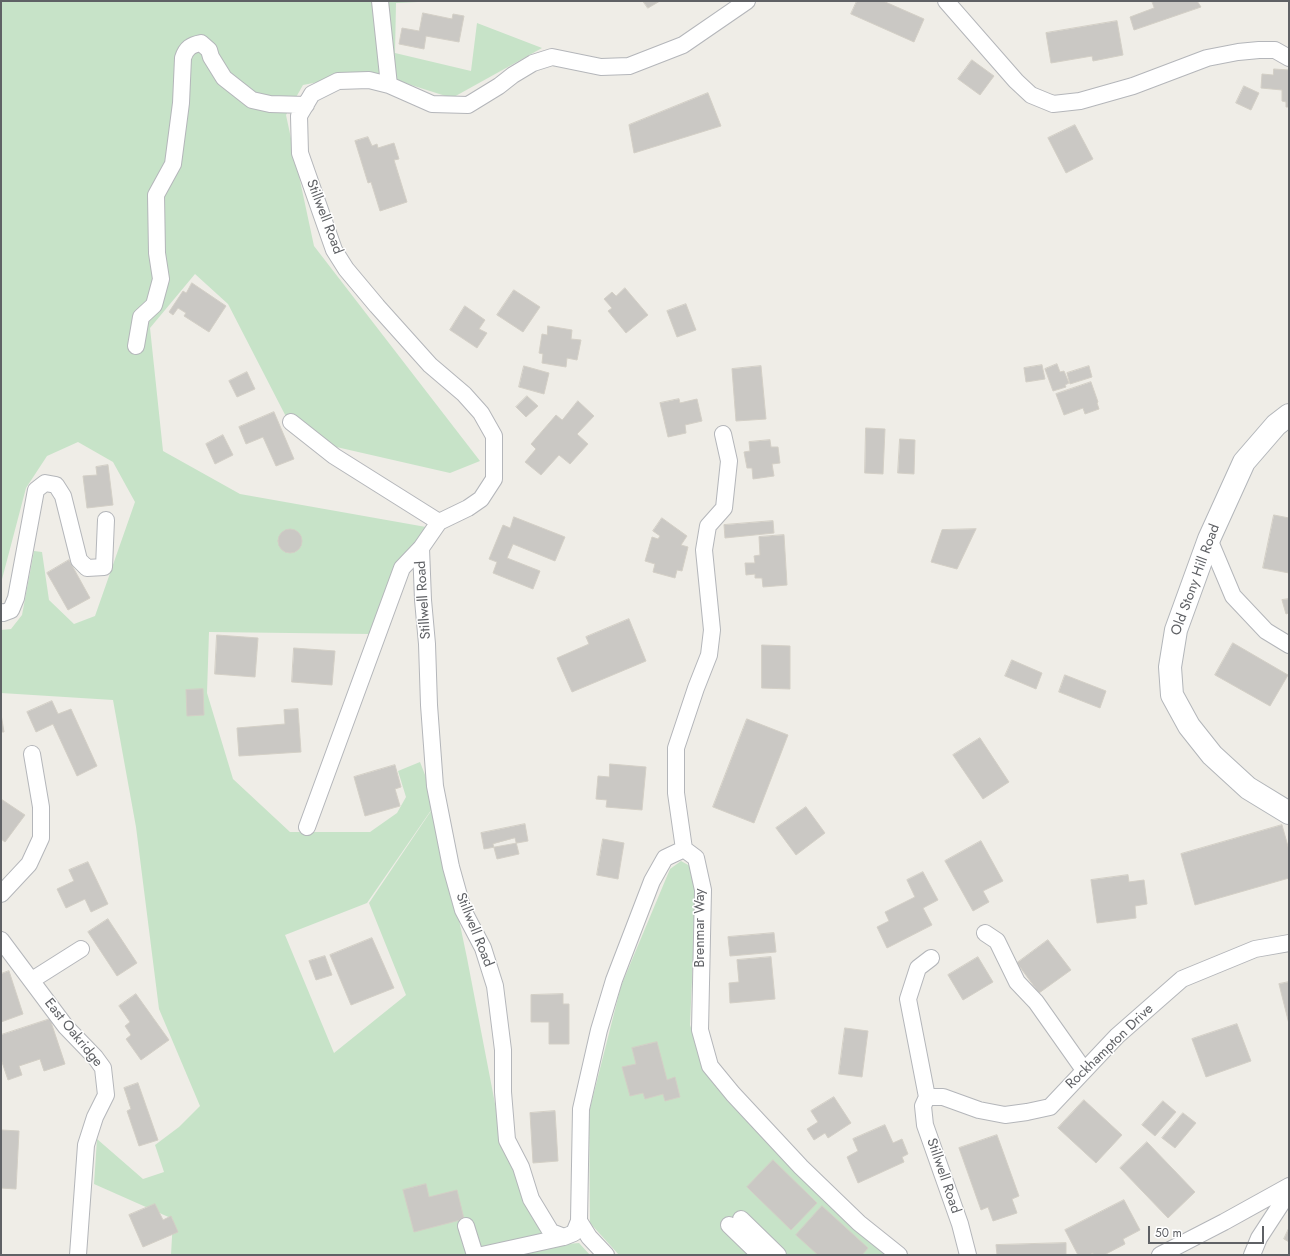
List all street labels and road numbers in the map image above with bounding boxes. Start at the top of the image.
street label: Stillwell Road [302,177,346,257]
street label: Old Stony Hill Road [1168,522,1224,638]
street label: Stillwell Road [413,560,435,640]
street label: Brenmar Way [693,889,709,967]
street label: Stillwell Road [452,890,496,970]
street label: East Oakridge [40,995,106,1071]
street label: Rockhampton Drive [1063,1001,1157,1093]
street label: Stillwell Road [922,1136,964,1216]

